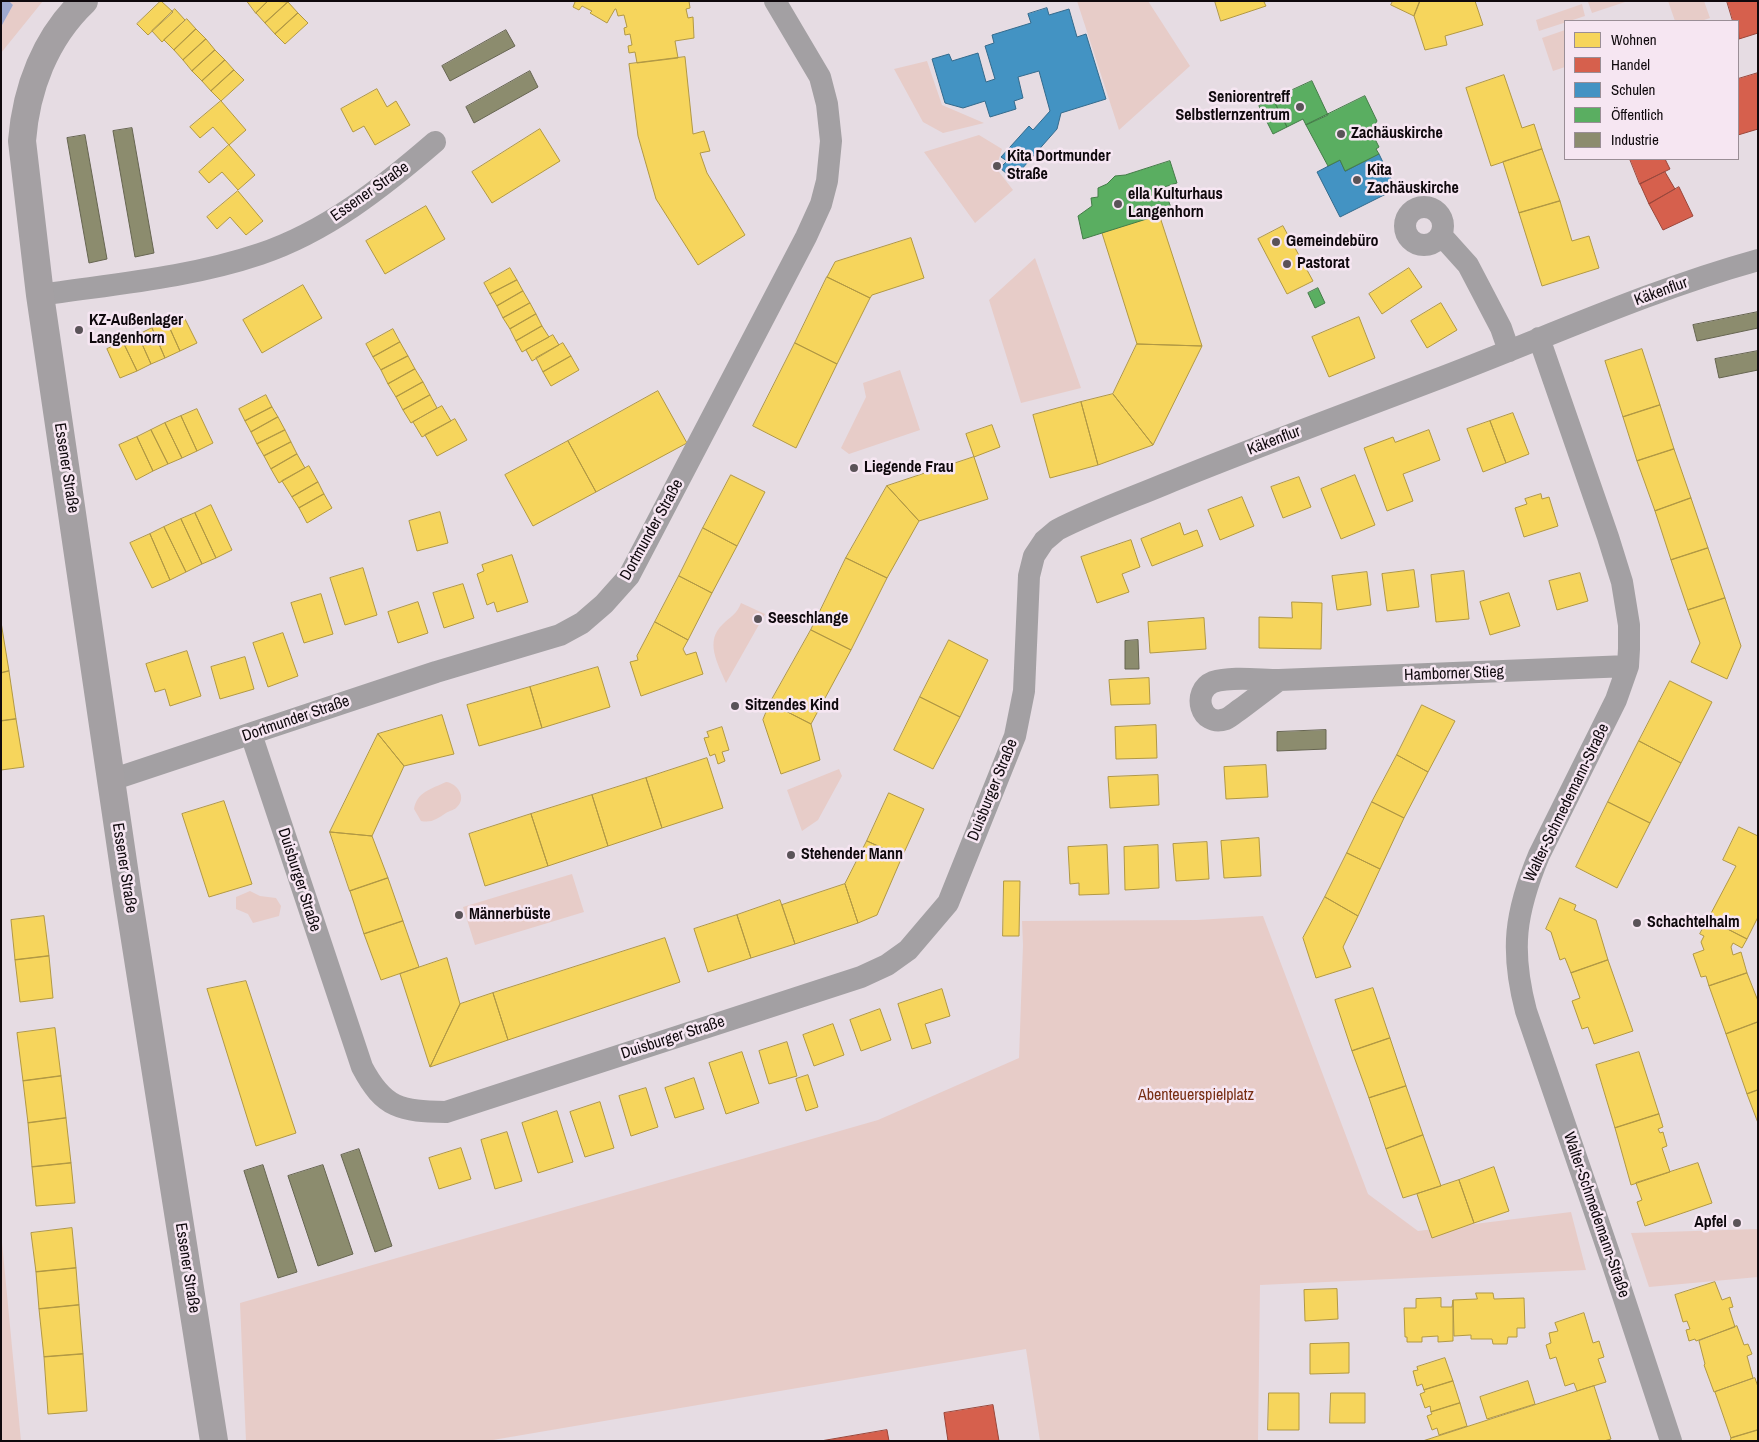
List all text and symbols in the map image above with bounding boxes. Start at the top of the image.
legend [1564,20,1739,160]
text: Wohnen [1611,29,1657,50]
text: Handel [1611,54,1650,75]
text: Schulen [1611,79,1655,100]
place label: Seniorentreff Selbstlernzentrum [1176,88,1290,126]
marker: Seniorentreff Selbstlernzentrum [1294,101,1306,113]
text: Öffentlich [1611,104,1663,125]
place label: Zachäuskirche [1351,124,1443,144]
marker: Zachäuskirche [1335,128,1347,140]
text: Industrie [1611,129,1659,150]
place label: Kita Dortmunder Straße [1007,147,1111,185]
street label: Essener Straße [327,158,413,226]
marker: Kita Dortmunder Straße [991,160,1003,172]
place label: Kita Zachäuskirche [1367,161,1459,199]
marker: Kita Zachäuskirche [1351,174,1363,186]
place label: ella Kulturhaus Langenhorn [1128,185,1223,223]
marker: ella Kulturhaus Langenhorn [1112,198,1124,210]
place label: Gemeindebüro [1286,232,1379,252]
marker: Gemeindebüro [1270,236,1282,248]
place label: Pastorat [1297,254,1349,274]
marker: Pastorat [1281,258,1293,270]
street label: Käkenflur [1632,274,1690,310]
place label: KZ-Außenlager Langenhorn [89,311,183,349]
marker: KZ-Außenlager Langenhorn [73,324,85,336]
street label: Essener Straße [49,421,83,515]
street label: Käkenflur [1245,422,1303,460]
place label: Liegende Frau [864,458,954,478]
marker: Liegende Frau [848,462,860,474]
street label: Dortmunder Straße [616,476,688,584]
place label: Seeschlange [768,609,848,629]
marker: Seeschlange [752,613,764,625]
street label: Hamborner Stieg [1404,663,1504,685]
street label: Dortmunder Straße [240,692,352,746]
place label: Sitzendes Kind [745,696,839,716]
marker: Sitzendes Kind [729,700,741,712]
street label: Walter-Schmedemann-Straße [1520,721,1614,885]
street label: Duisburger Straße [964,736,1022,844]
street label: Essener Straße [107,821,141,915]
street label: Duisburger Straße [273,826,325,934]
place label: Stehender Mann [801,845,903,865]
marker: Stehender Mann [785,849,797,861]
place label: Männerbüste [469,905,551,925]
marker: Männerbüste [453,909,465,921]
place label: Schachtelhalm [1647,913,1740,933]
marker: Schachtelhalm [1631,917,1643,929]
street label: Duisburger Straße [619,1012,727,1064]
park label: Abenteuerspielplatz [1138,1086,1254,1106]
street label: Walter-Schmedemann-Straße [1559,1130,1633,1300]
place label: Apfel [1694,1213,1727,1233]
marker: Apfel [1731,1217,1743,1229]
street label: Essener Straße [170,1221,204,1315]

